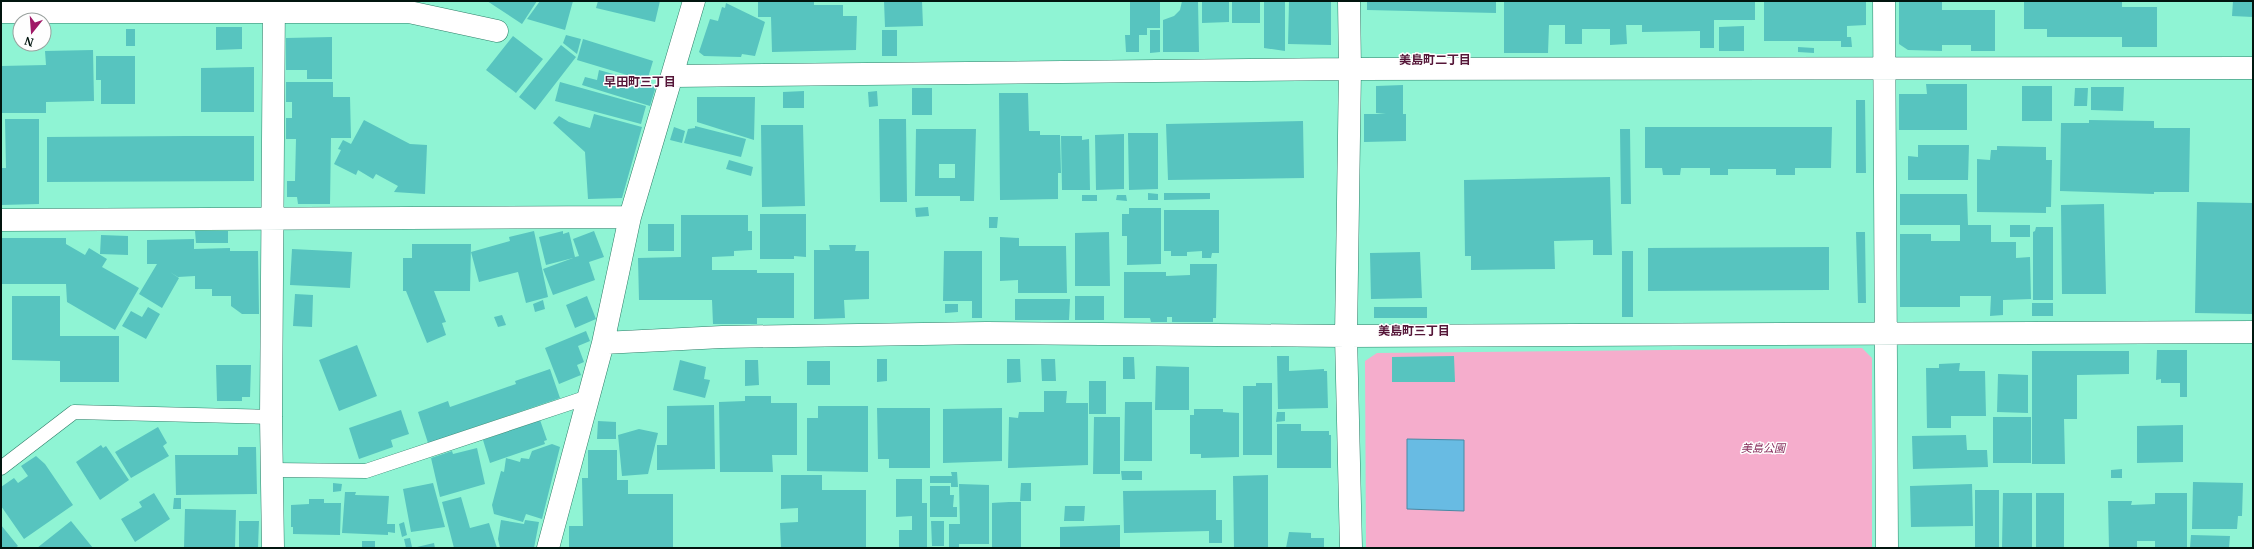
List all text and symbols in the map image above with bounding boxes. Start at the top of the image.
north arrow [12,12,52,52]
text: N [23,34,35,50]
district label: 美島町二丁目 [1399,52,1471,67]
district label: 早田町三丁目 [604,74,676,89]
district label: 美島町三丁目 [1378,323,1450,338]
park label: 美島公園 [1741,441,1787,455]

